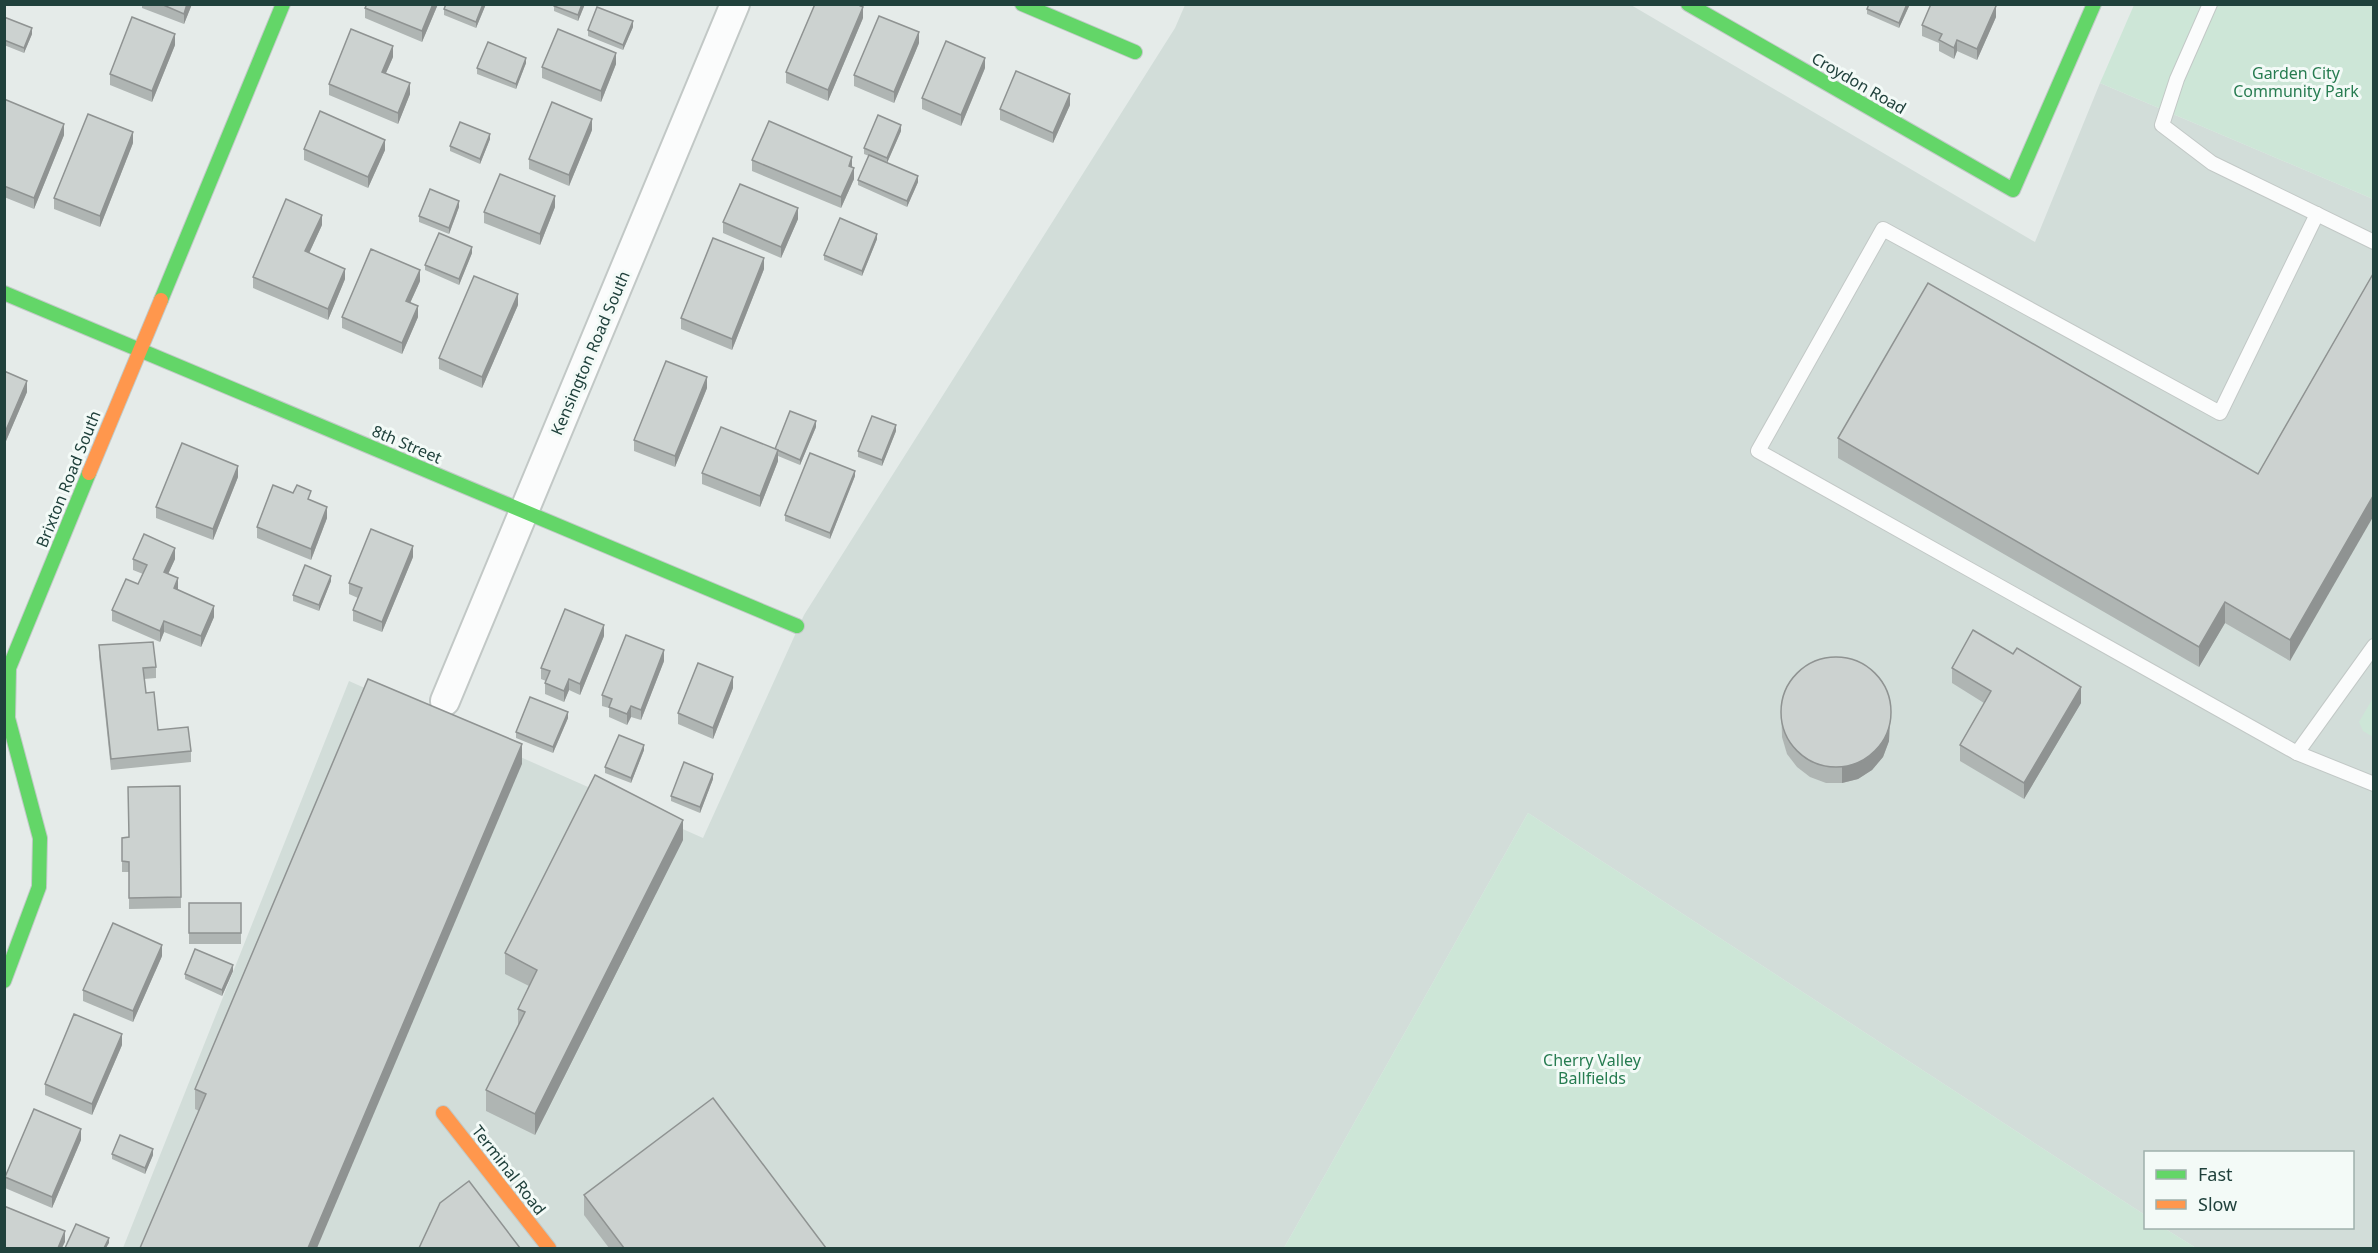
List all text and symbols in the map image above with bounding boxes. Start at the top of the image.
street label: Croydon Road [1808,47,1910,119]
park label: Garden City Community Park [2233,62,2359,102]
street label: Kensington Road South [545,267,635,439]
street label: Brixton Road South [31,407,105,551]
street label: 8th Street [369,419,445,469]
park label: Cherry Valley Ballfields [1543,1049,1642,1089]
street label: Terminal Road [467,1121,551,1219]
legend [2144,1151,2354,1229]
text: Fast [2198,1162,2233,1186]
text: Slow [2198,1192,2237,1216]

